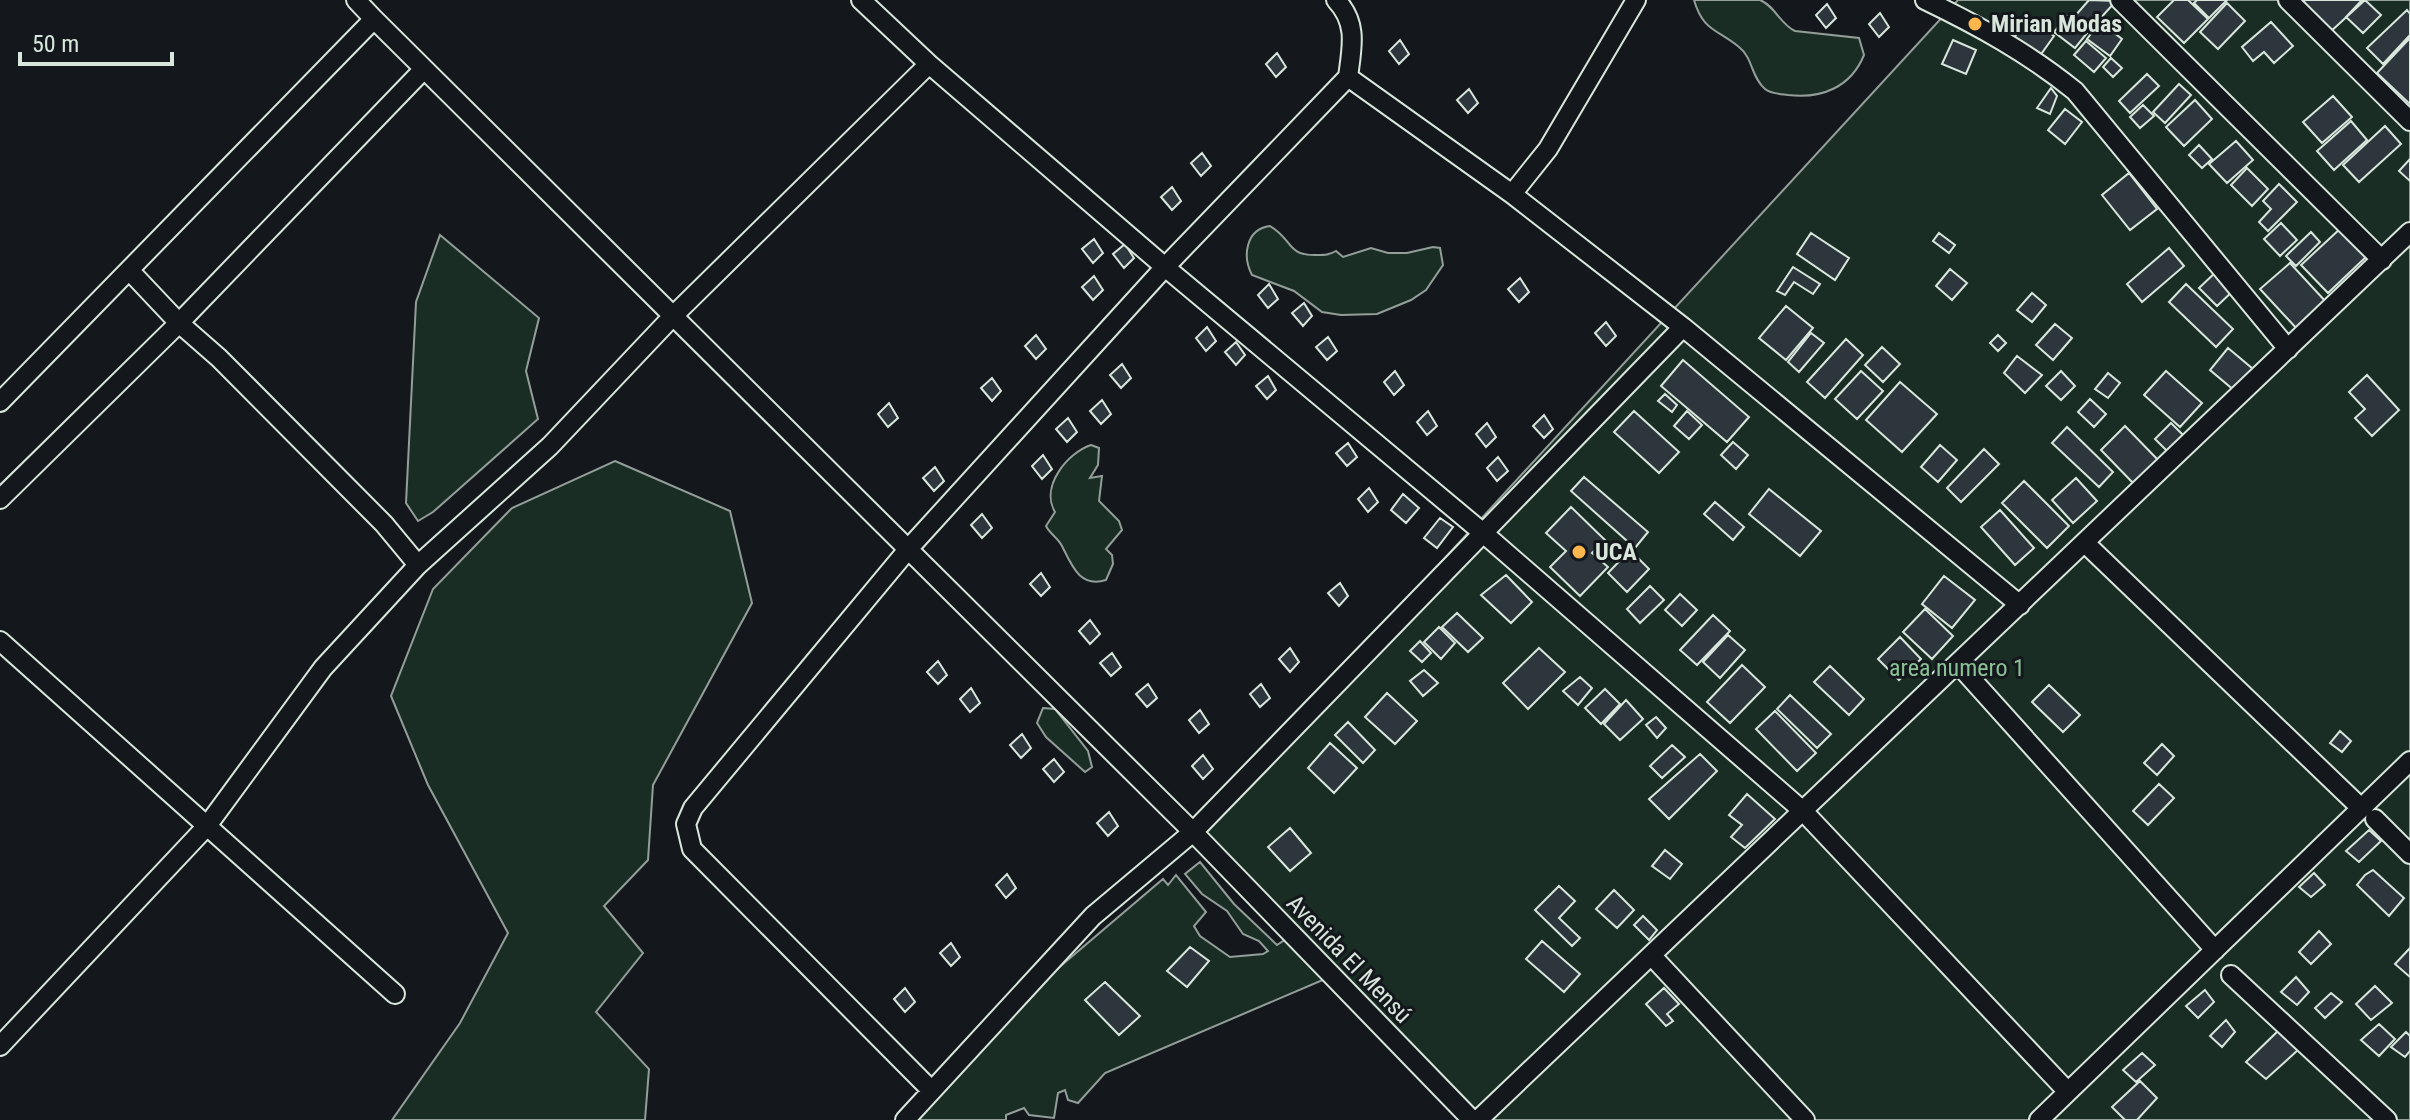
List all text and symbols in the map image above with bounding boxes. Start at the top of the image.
place label: Mirian Modas [1991,10,2122,38]
marker: Mirian Modas [1966,15,1984,33]
scale bar [20,16,172,66]
text: 50 m [32,30,79,58]
place label: UCA [1595,538,1637,566]
marker: UCA [1570,543,1588,561]
park label: area numero 1 [1889,654,2025,682]
street label: Avenida El Mensú [1281,889,1417,1029]

